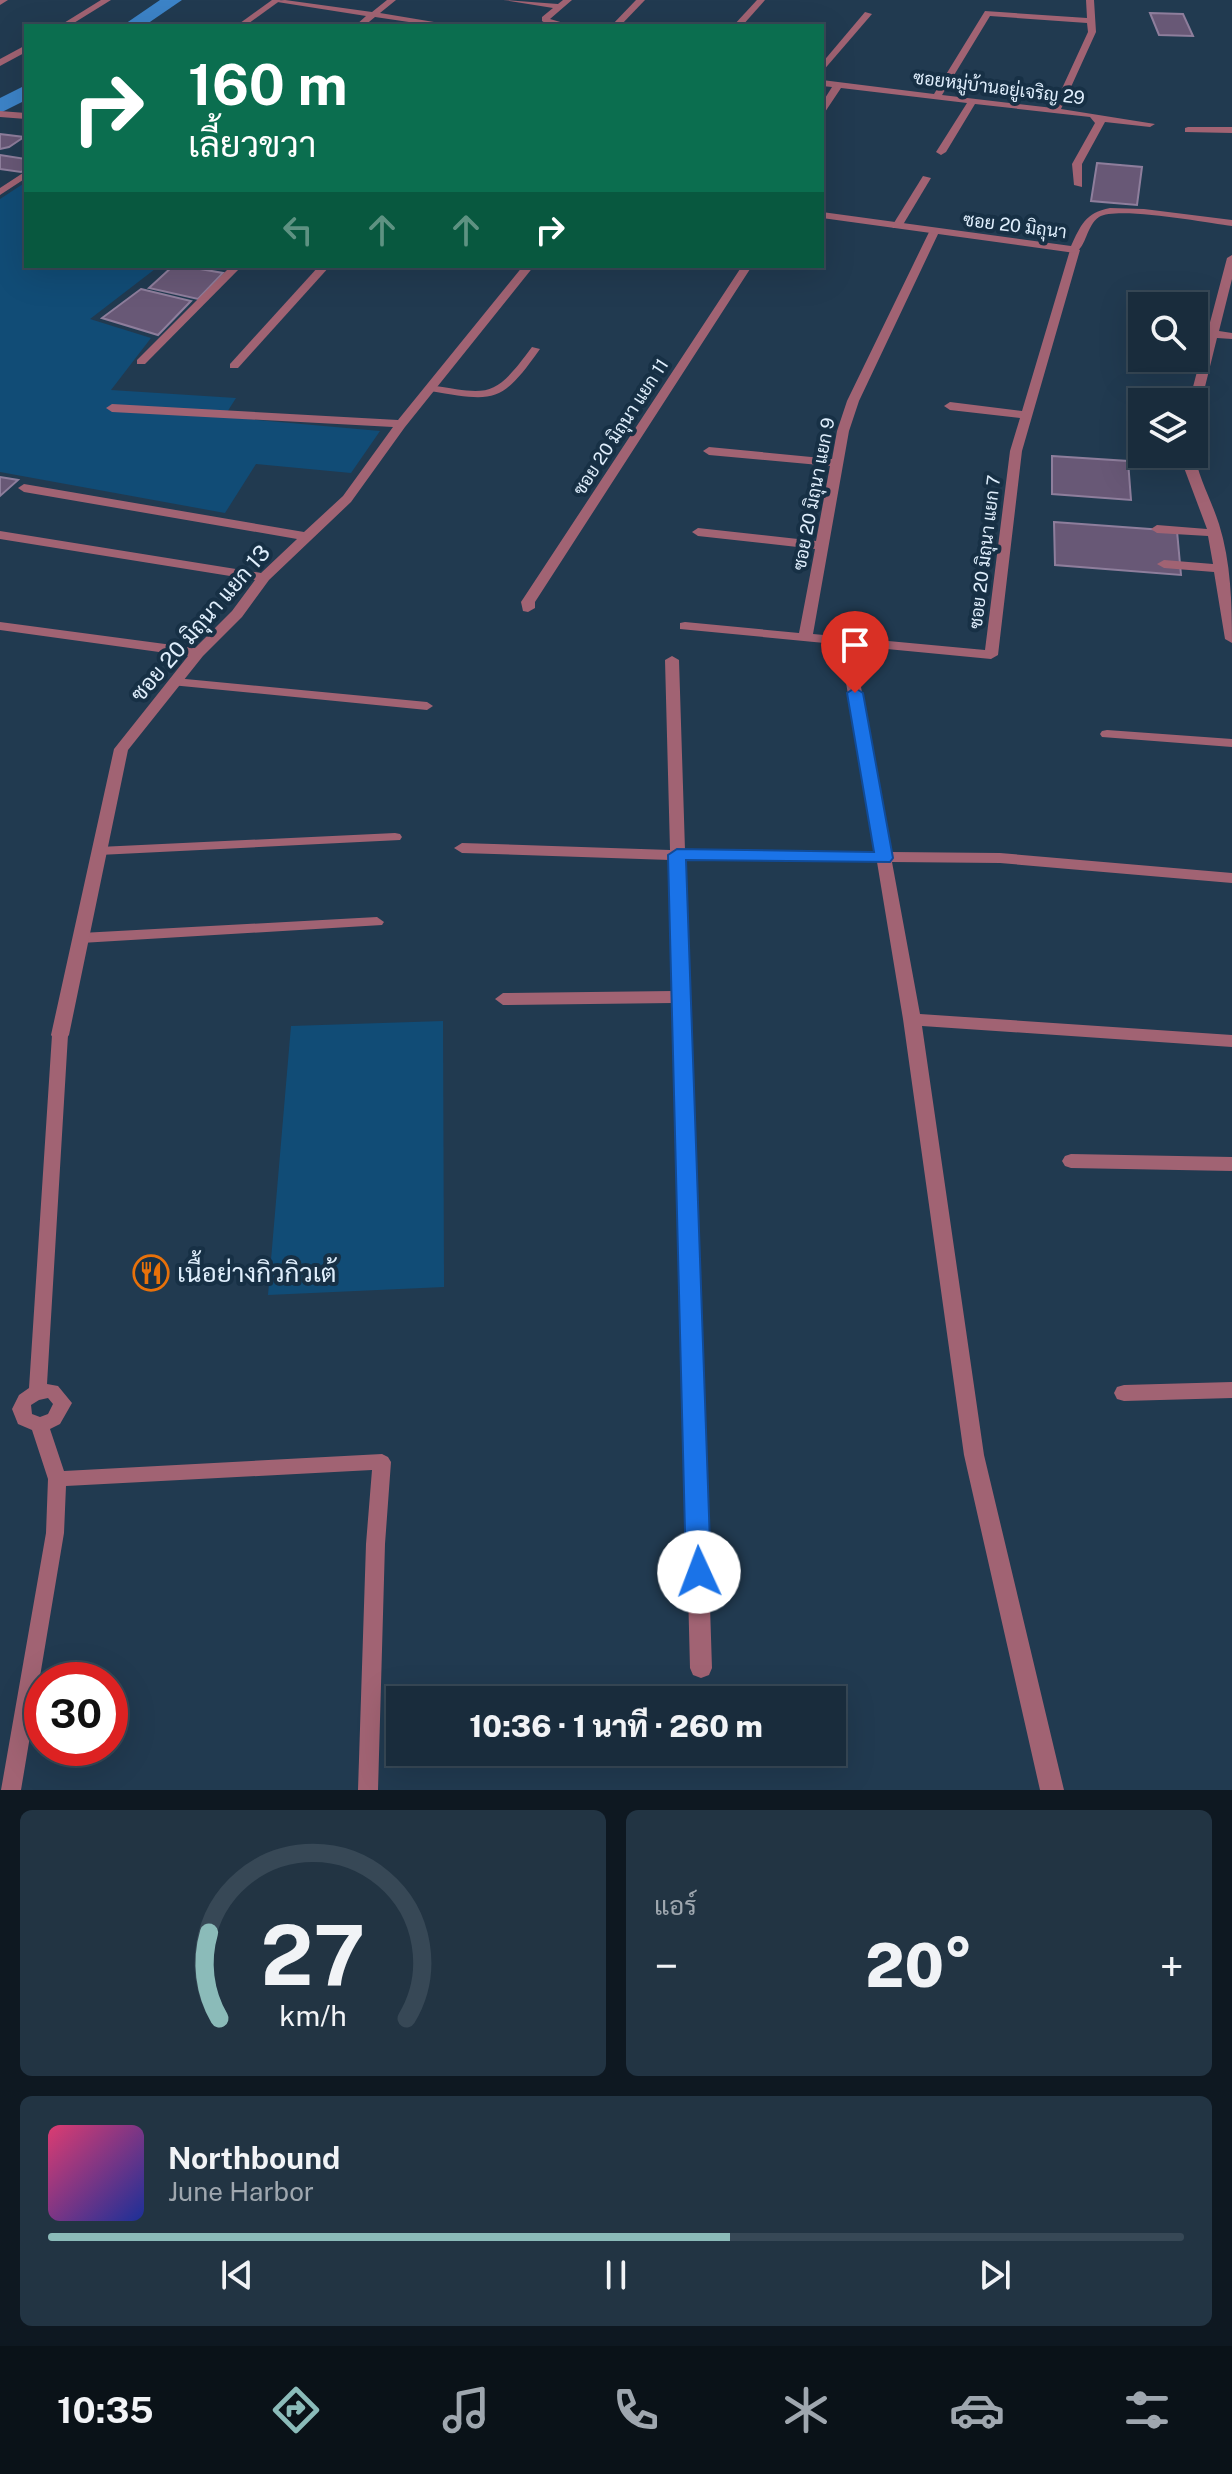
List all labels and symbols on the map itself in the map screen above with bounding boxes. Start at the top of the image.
street label: ซอยหมู่บ้านอยู่เจริญ 29 [912,66,1086,111]
street label: ซอย 20 มิถุนา [962,209,1068,244]
street label: ซอย 20 มิถุนา แยก 11 [569,354,674,500]
street label: ซอย 20 มิถุนา แยก 9 [788,416,841,572]
street label: ซอย 20 มิถุนา แยก 7 [965,474,1006,630]
street label: ซอย 20 มิถุนา แยก 13 [125,539,277,709]
pin [821,611,889,693]
place label: เนื้อย่างกิวกิวเต้ [177,1250,337,1288]
restaurant icon: เนื้อย่างกิวกิวเต้ [132,1254,170,1292]
position arrow [657,1530,741,1614]
speed limit sign: 30 [24,1662,128,1766]

